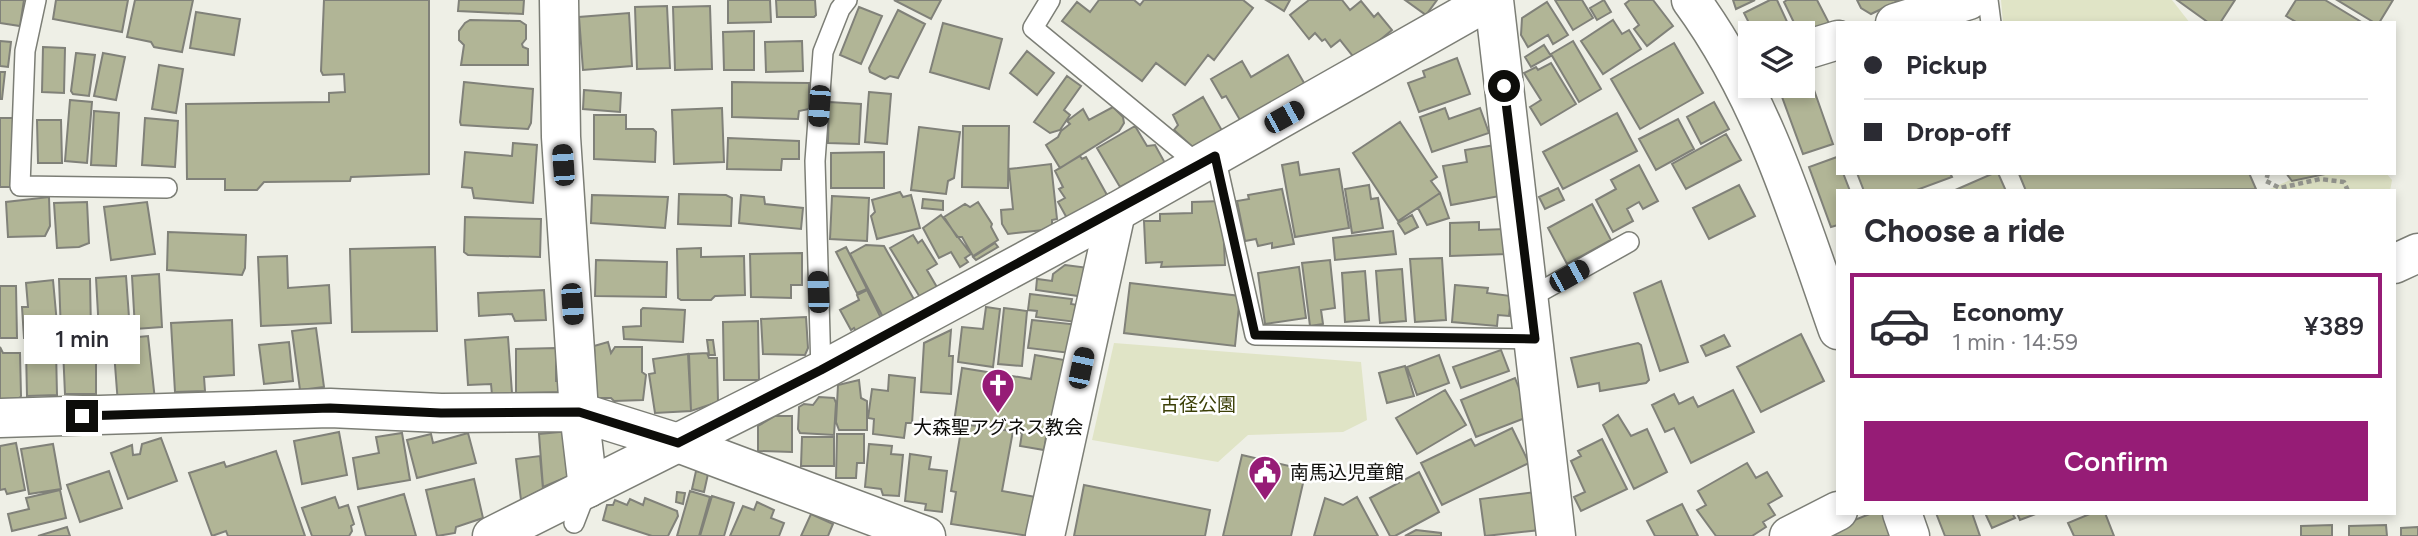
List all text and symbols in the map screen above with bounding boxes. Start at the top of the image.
map controls [1738,21,1815,98]
button: layers [1738,21,1815,98]
text: Pickup [1906,49,1987,81]
route start [1488,70,1520,102]
car [808,84,831,128]
car [1261,98,1308,136]
text: Drop-off [1906,116,2011,148]
car [552,143,575,187]
text: Choose a ride [1864,212,2065,250]
car [1546,257,1593,295]
car [807,271,830,313]
car [561,282,584,326]
icon: car [1868,294,1931,357]
text: Economy [1952,296,2064,328]
text: ¥389 [2304,310,2364,342]
callout: 1 min [24,314,140,364]
text: 1 min [55,325,109,353]
text: 1 min · 14:59 [1952,328,2078,356]
car [1067,345,1096,391]
church icon: 大森聖アグネス教会 [979,366,1017,415]
park label: 古径公園 [1160,393,1236,416]
route end [66,400,98,432]
place label: 大森聖アグネス教会 [913,416,1083,439]
button: Confirm [1864,421,2368,501]
public building icon: 南馬込児童館 [1246,453,1284,502]
place label: 南馬込児童館 [1290,461,1404,484]

